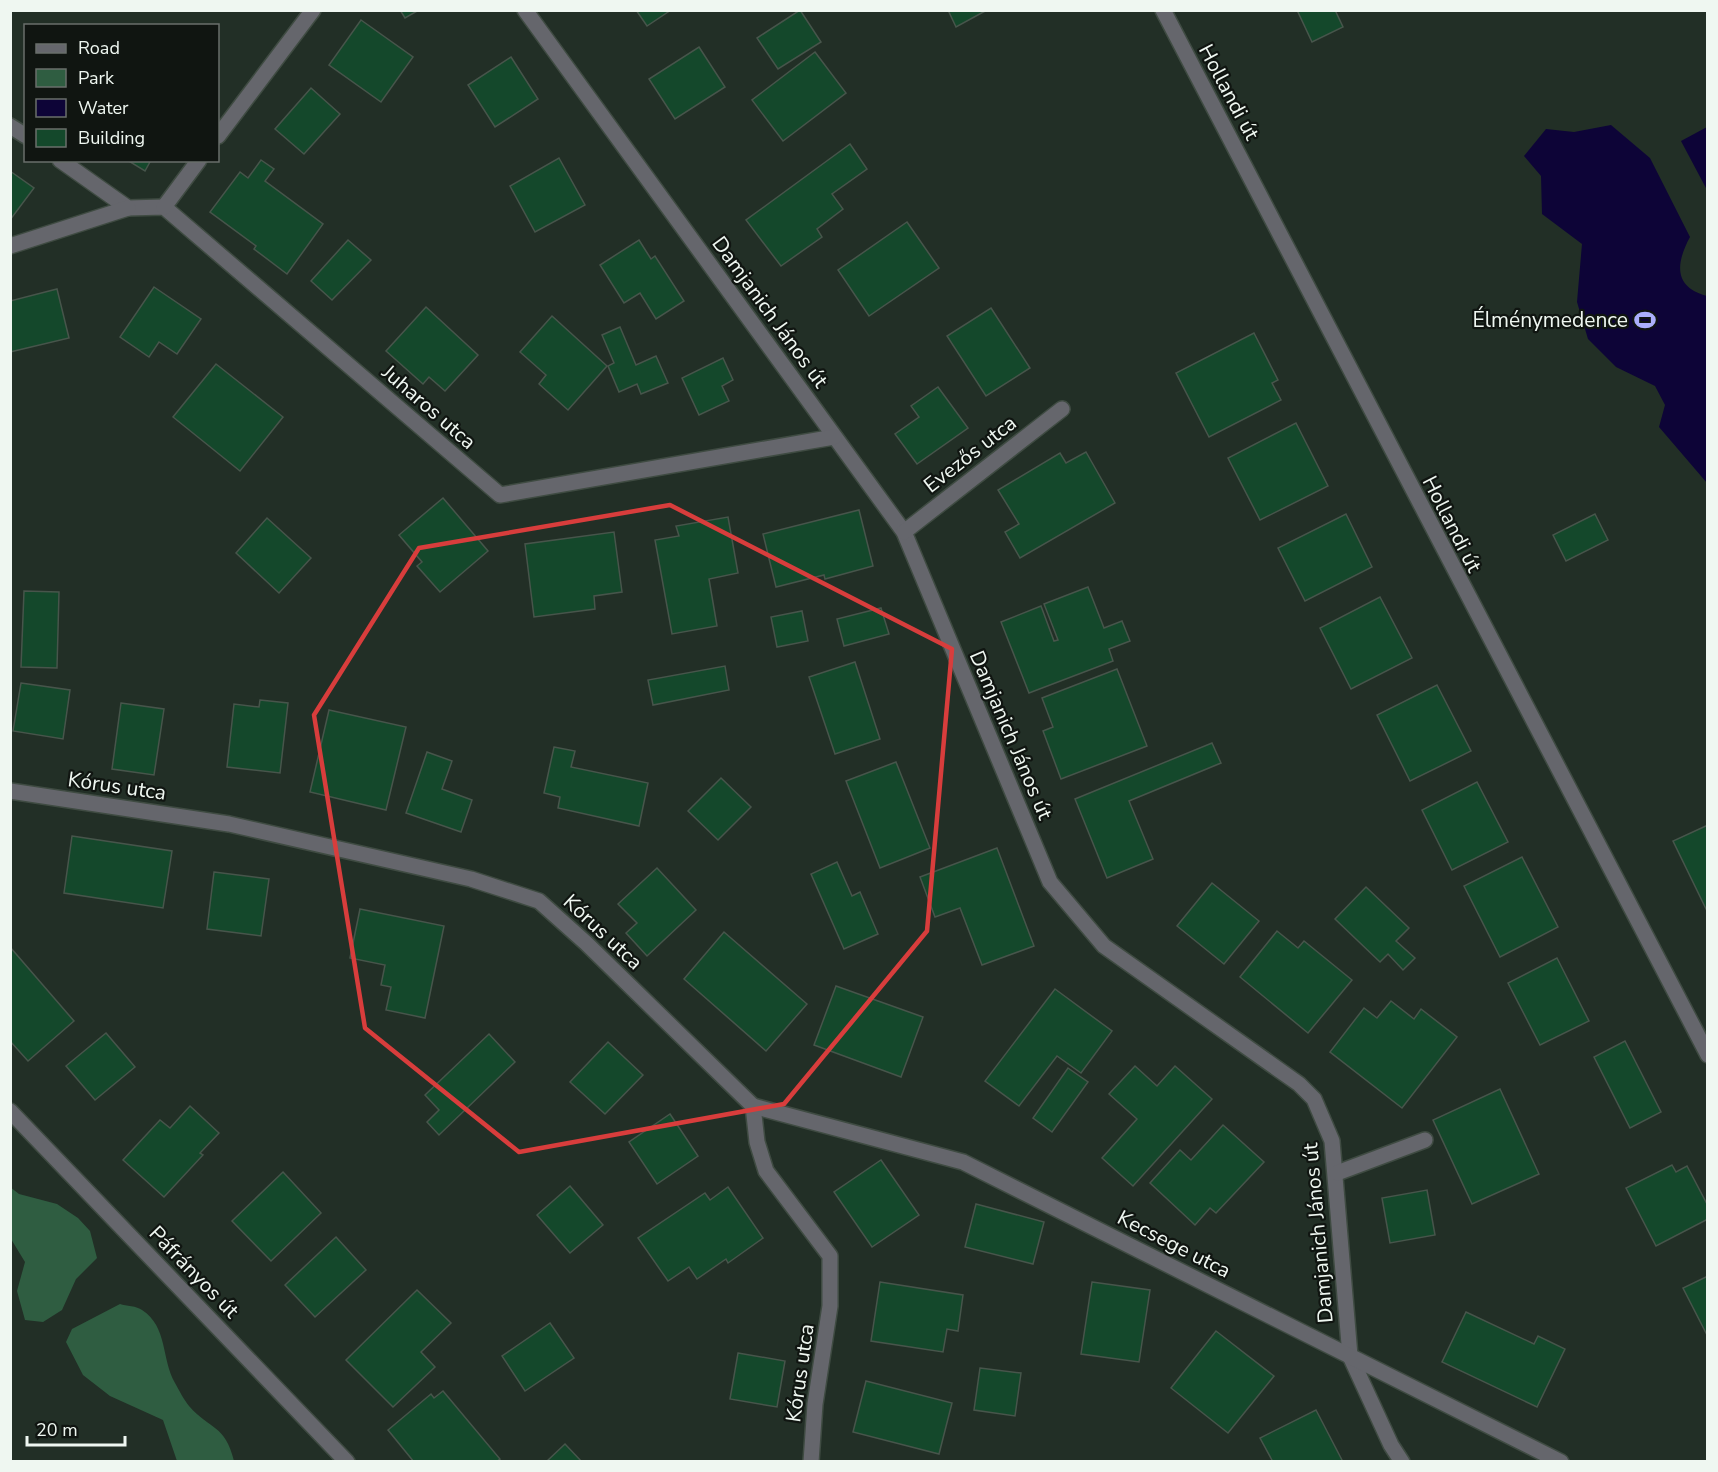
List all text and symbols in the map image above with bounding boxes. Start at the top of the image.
legend [24,24,219,162]
text: Road [78,36,120,60]
street label: Hollandi út [1192,39,1266,145]
text: Park [78,66,115,90]
text: Water [78,96,129,120]
text: Building [78,126,145,150]
street label: Damjanich János út [706,231,835,394]
place label: Élménymedence [1473,306,1628,334]
sports icon: Élménymedence [1633,308,1657,332]
street label: Juharos utca [375,358,482,456]
street label: Evezős utca [918,409,1022,499]
street label: Hollandi út [1416,471,1489,578]
street label: Damjanich János út [963,646,1059,824]
street label: Kórus utca [66,765,168,807]
street label: Kórus utca [557,888,649,976]
street label: Damjanich János út [1296,1141,1340,1324]
street label: Kecsege utca [1113,1203,1235,1285]
street label: Páfrányos út [143,1220,246,1325]
street label: Kórus utca [779,1322,821,1424]
scale bar [27,1409,124,1447]
text: 20 m [36,1418,78,1442]

